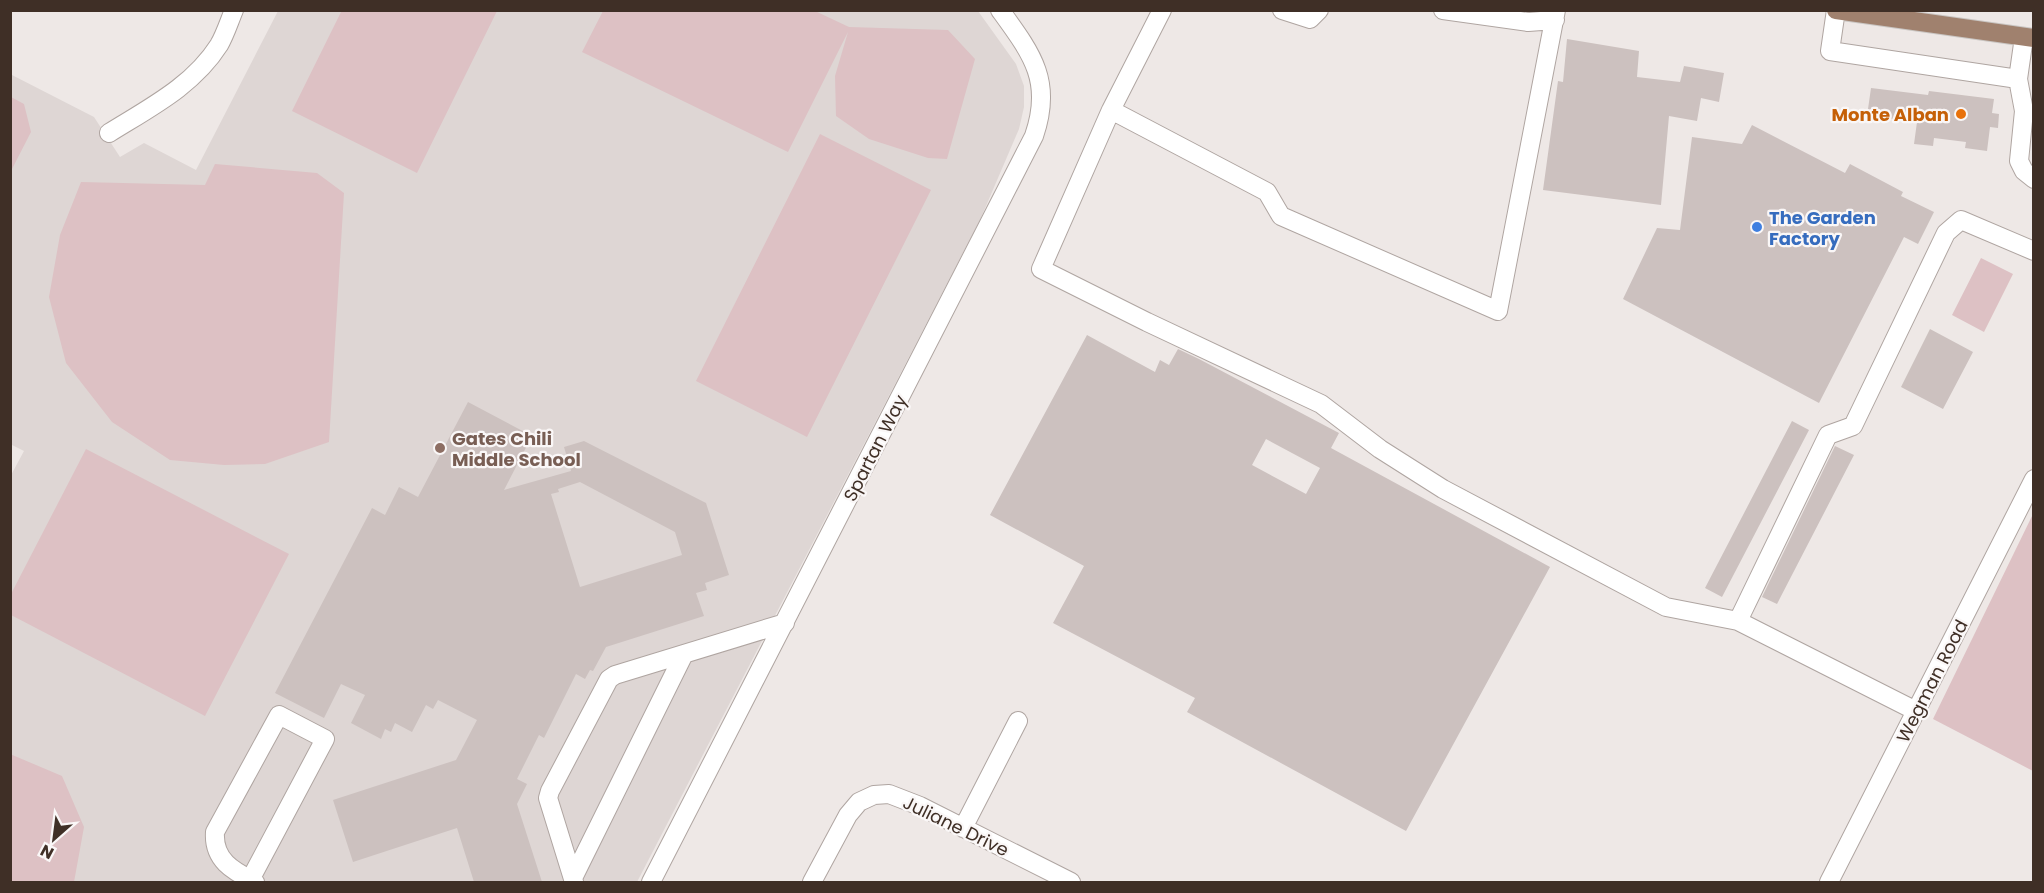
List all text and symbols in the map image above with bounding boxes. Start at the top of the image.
place label: Monte Alban [1832,102,1949,127]
marker: Monte Alban [1954,107,1968,121]
place label: The Garden Factory [1769,205,1876,251]
marker: The Garden Factory [1750,220,1764,234]
street label: Spartan Way [837,390,913,506]
place label: Gates Chili Middle School [452,426,581,472]
marker: Gates Chili Middle School [433,441,447,455]
street label: Wegman Road [1890,615,1974,747]
street label: Juliane Drive [899,790,1013,862]
north arrow [24,809,84,869]
text: N [36,839,58,865]

